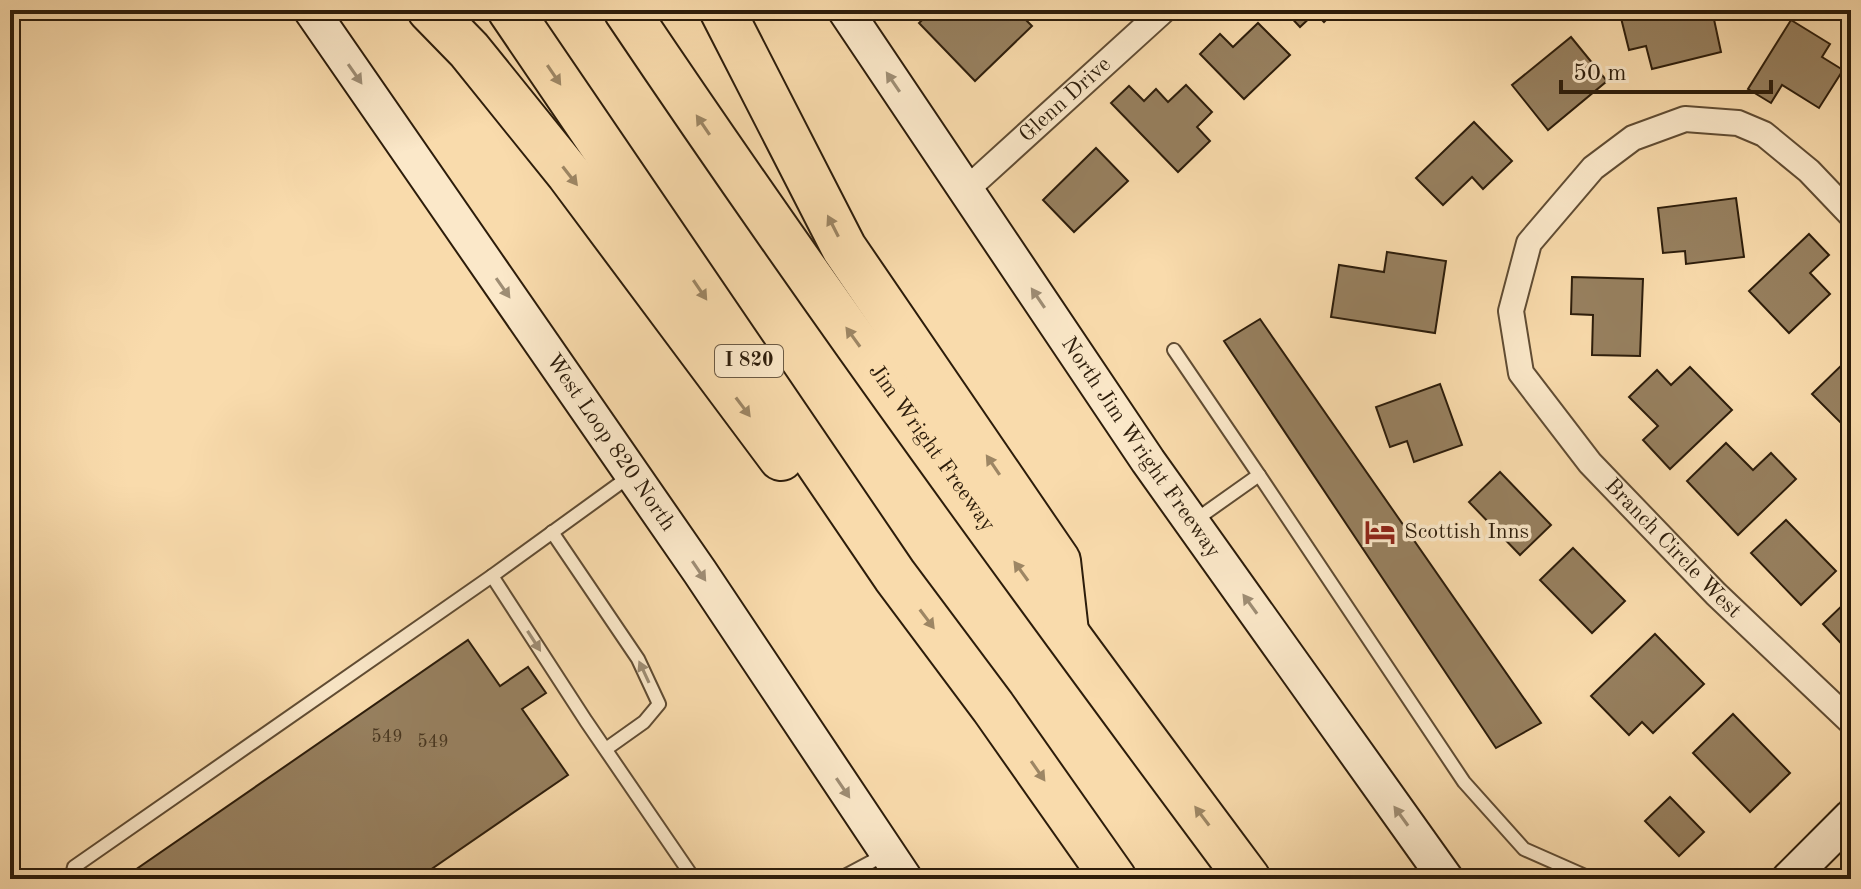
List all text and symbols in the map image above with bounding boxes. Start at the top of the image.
scale bar [1561,44,1771,94]
street label: Glenn Drive [1015,53,1115,147]
text: 50 m [1573,62,1627,86]
one-way arrow [347,64,362,85]
one-way arrow [546,64,561,85]
one-way arrow [886,72,901,93]
one-way arrow [696,114,711,135]
one-way arrow [562,166,578,187]
one-way arrow [826,215,839,238]
one-way arrow [495,277,510,298]
one-way arrow [692,279,707,300]
one-way arrow [1031,287,1046,309]
one-way arrow [845,327,861,348]
street label: North Jim Wright Freeway [1057,333,1225,562]
road number: I 820 [715,345,783,377]
street label: West Loop 820 North [542,350,679,535]
street label: Jim Wright Freeway [864,360,999,536]
one-way arrow [734,397,750,417]
one-way arrow [986,455,1001,476]
street label: Branch Circle West [1600,474,1745,622]
hotel icon: Scottish Inns [1363,515,1397,549]
place label: Scottish Inns [1404,521,1529,543]
one-way arrow [691,560,706,581]
one-way arrow [1013,561,1029,582]
one-way arrow [1243,593,1258,614]
one-way arrow [919,609,935,629]
one-way arrow [527,631,542,652]
one-way arrow [637,660,651,683]
house number: 549 [371,728,403,746]
house number: 549 [417,733,449,751]
one-way arrow [1030,760,1045,781]
one-way arrow [835,777,850,798]
one-way arrow [1394,805,1409,826]
one-way arrow [1194,806,1210,827]

